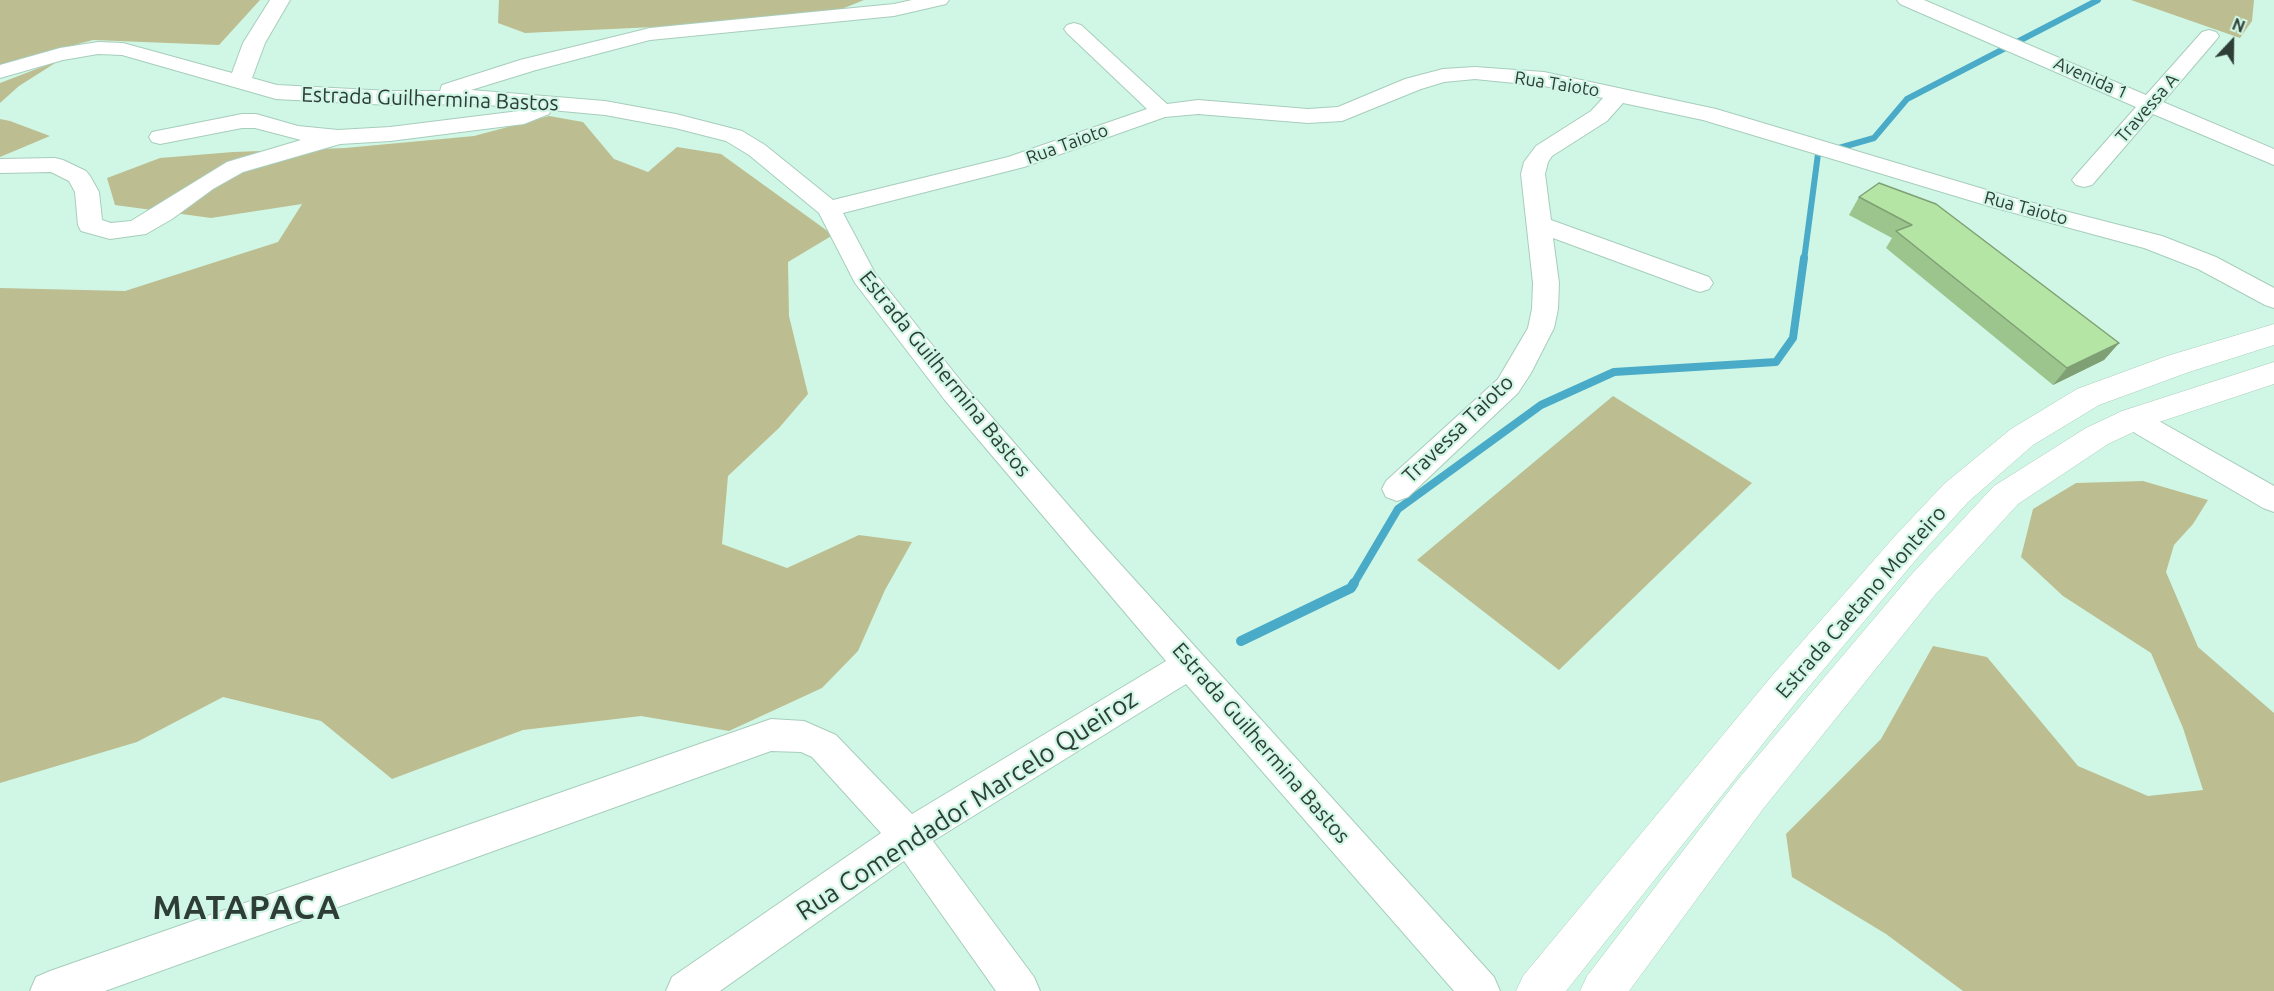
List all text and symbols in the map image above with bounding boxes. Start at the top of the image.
north arrow [2202,12,2262,72]
text: N [2230,15,2248,36]
street label: Avenida 1 [2051,52,2131,104]
street label: Rua Taioto [1513,67,1601,101]
street label: Travessa A [2111,69,2183,147]
street label: Estrada Guilhermina Bastos [301,82,559,116]
street label: Rua Taioto [1023,119,1111,169]
street label: Rua Taioto [1982,186,2070,230]
street label: Estrada Guilhermina Bastos [854,266,1036,482]
street label: Travessa Taioto [1397,370,1519,488]
street label: Estrada Caetano Monteiro [1771,501,1951,703]
street label: Estrada Guilhermina Bastos [1167,638,1355,848]
street label: Rua Comendador Marcelo Queiroz [791,683,1143,927]
district label: MATAPACA [152,888,342,928]

